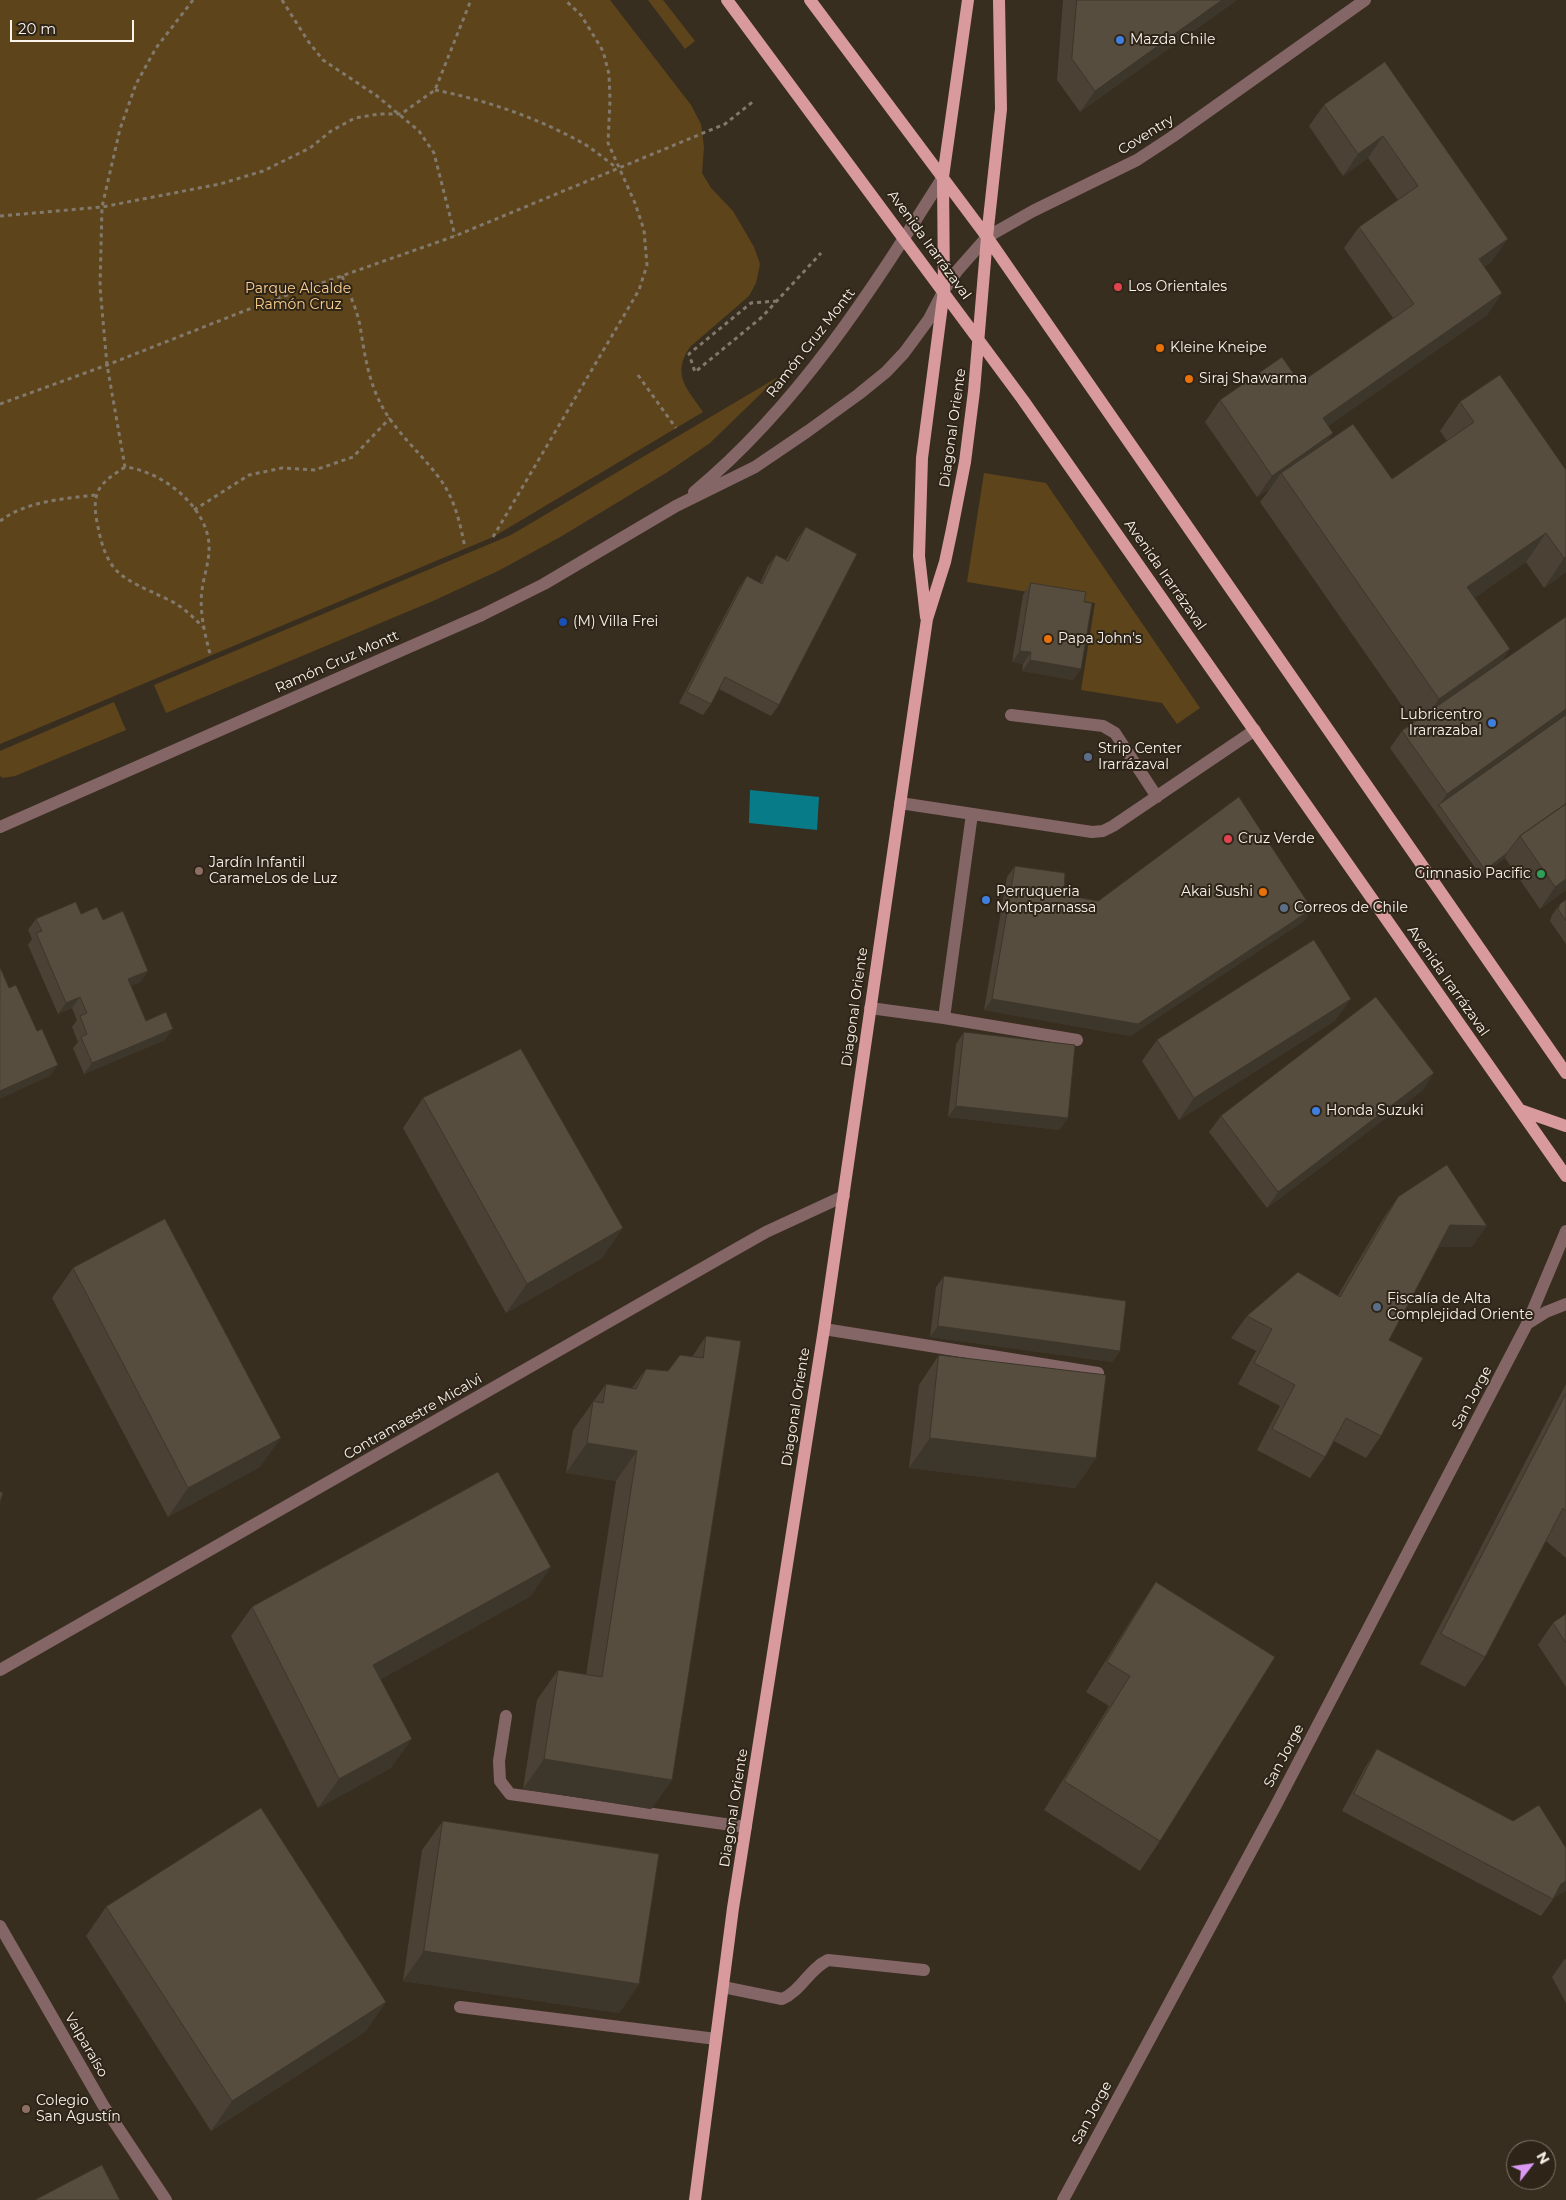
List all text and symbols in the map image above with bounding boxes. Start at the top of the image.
scale bar [12,10,136,42]
text: 20 m [18,19,56,38]
place label: Mazda Chile [1130,32,1215,48]
marker: Mazda Chile [1114,34,1126,46]
street label: Coventry [1115,111,1177,159]
street label: Avenida Irarrázaval [884,187,974,303]
place label: Los Orientales [1128,279,1227,295]
park label: Parque Alcalde Ramón Cruz [245,281,351,314]
marker: Los Orientales [1112,281,1124,293]
street label: Ramón Cruz Montt [763,285,859,401]
place label: Kleine Kneipe [1170,340,1267,356]
marker: Kleine Kneipe [1154,342,1166,354]
street label: Diagonal Oriente [936,367,970,489]
place label: Siraj Shawarma [1199,371,1307,387]
marker: Siraj Shawarma [1183,373,1195,385]
street label: Avenida Irarrázaval [1121,516,1209,634]
place label: (M) Villa Frei [573,614,658,630]
marker: (M) Villa Frei [557,616,569,628]
street label: Ramón Cruz Montt [273,627,401,697]
place label: Papa John's [1058,631,1142,647]
marker: Papa John's [1042,633,1054,645]
place label: Lubricentro Irarrazabal [1400,707,1482,740]
marker: Lubricentro Irarrazabal [1486,717,1498,729]
place label: Strip Center Irarrázaval [1098,741,1182,774]
marker: Strip Center Irarrázaval [1082,751,1094,763]
place label: Cruz Verde [1238,831,1315,847]
marker: Cruz Verde [1222,833,1234,845]
place label: Jardín Infantil CarameLos de Luz [209,855,337,888]
marker: Jardín Infantil CarameLos de Luz [193,865,205,877]
place label: Gimnasio Pacific [1415,866,1531,882]
marker: Gimnasio Pacific [1535,868,1547,880]
place label: Perruqueria Montparnassa [996,884,1096,916]
place label: Akai Sushi [1181,884,1253,900]
marker: Akai Sushi [1257,886,1269,898]
marker: Perruqueria Montparnassa [980,894,992,906]
place label: Correos de Chile [1294,900,1408,916]
marker: Correos de Chile [1278,902,1290,914]
street label: Avenida Irarrázaval [1404,922,1492,1040]
street label: Diagonal Oriente [838,946,872,1068]
place label: Honda Suzuki [1326,1103,1424,1119]
marker: Honda Suzuki [1310,1105,1322,1117]
place label: Fiscalía de Alta Complejidad Oriente [1387,1291,1533,1324]
marker: Fiscalía de Alta Complejidad Oriente [1371,1301,1383,1313]
street label: Diagonal Oriente [778,1346,814,1468]
street label: San Jorge [1448,1363,1496,1433]
street label: Contramaestre Micalvi [341,1371,485,1463]
street label: San Jorge [1260,1721,1308,1791]
street label: Diagonal Oriente [716,1747,752,1869]
street label: Valparaíso [61,2010,111,2080]
street label: San Jorge [1068,2078,1116,2148]
place label: Colegio San Agustín [36,2093,121,2126]
marker: Colegio San Agustín [20,2103,32,2115]
north arrow [1506,2140,1556,2190]
text: N [1533,2149,1554,2167]

